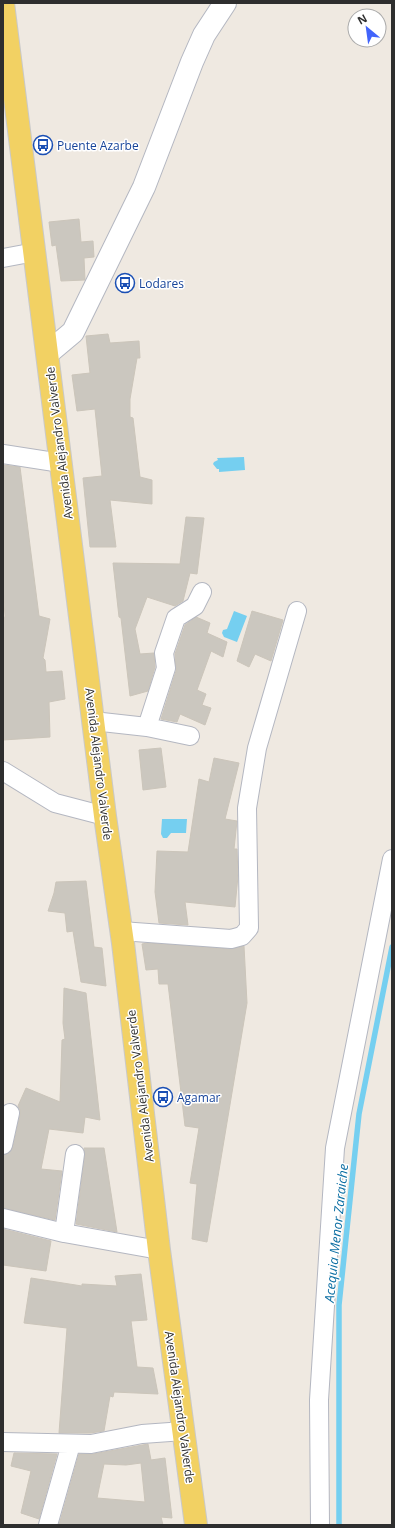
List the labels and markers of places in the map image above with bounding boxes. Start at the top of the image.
bus stop icon: Puente Azarbe [32,134,54,156]
place label: Puente Azarbe [57,137,139,154]
bus stop icon: Lodares [114,272,136,294]
place label: Lodares [139,275,184,292]
bus stop icon: Agamar [152,1086,174,1108]
place label: Agamar [177,1089,221,1106]

